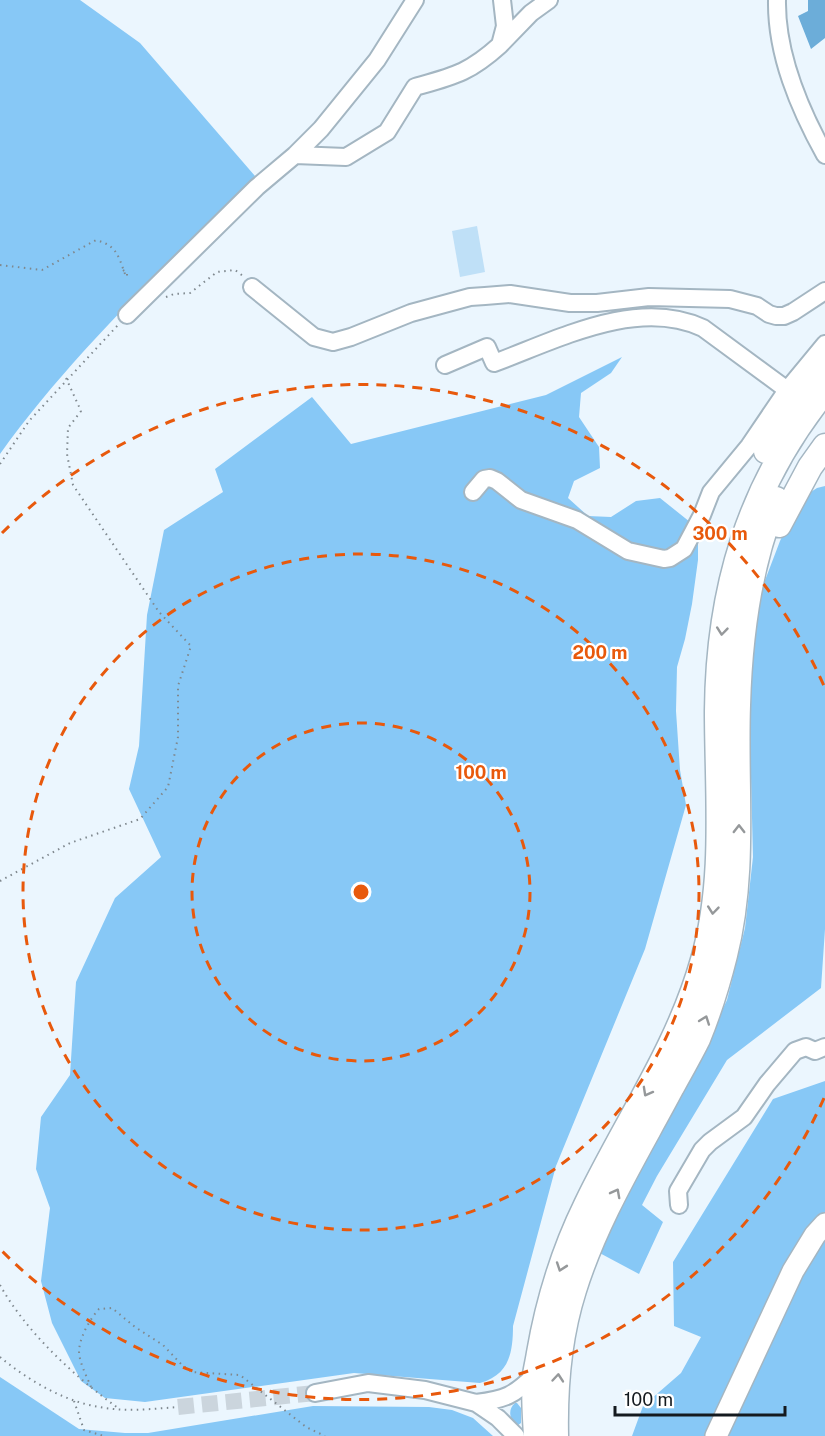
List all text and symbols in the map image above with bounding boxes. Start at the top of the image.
text: 300 m [692,523,748,544]
one-way arrow [716,627,729,636]
text: 200 m [573,642,627,663]
text: 100 m [455,762,507,783]
one-way arrow [733,824,745,833]
centre of rings [351,882,371,902]
one-way arrow [707,905,720,914]
one-way arrow [697,1015,710,1026]
one-way arrow [643,1086,654,1096]
one-way arrow [609,1189,620,1199]
one-way arrow [555,1261,568,1272]
one-way arrow [551,1373,564,1382]
scale bar [615,1379,784,1417]
text: 100 m [624,1389,673,1410]

